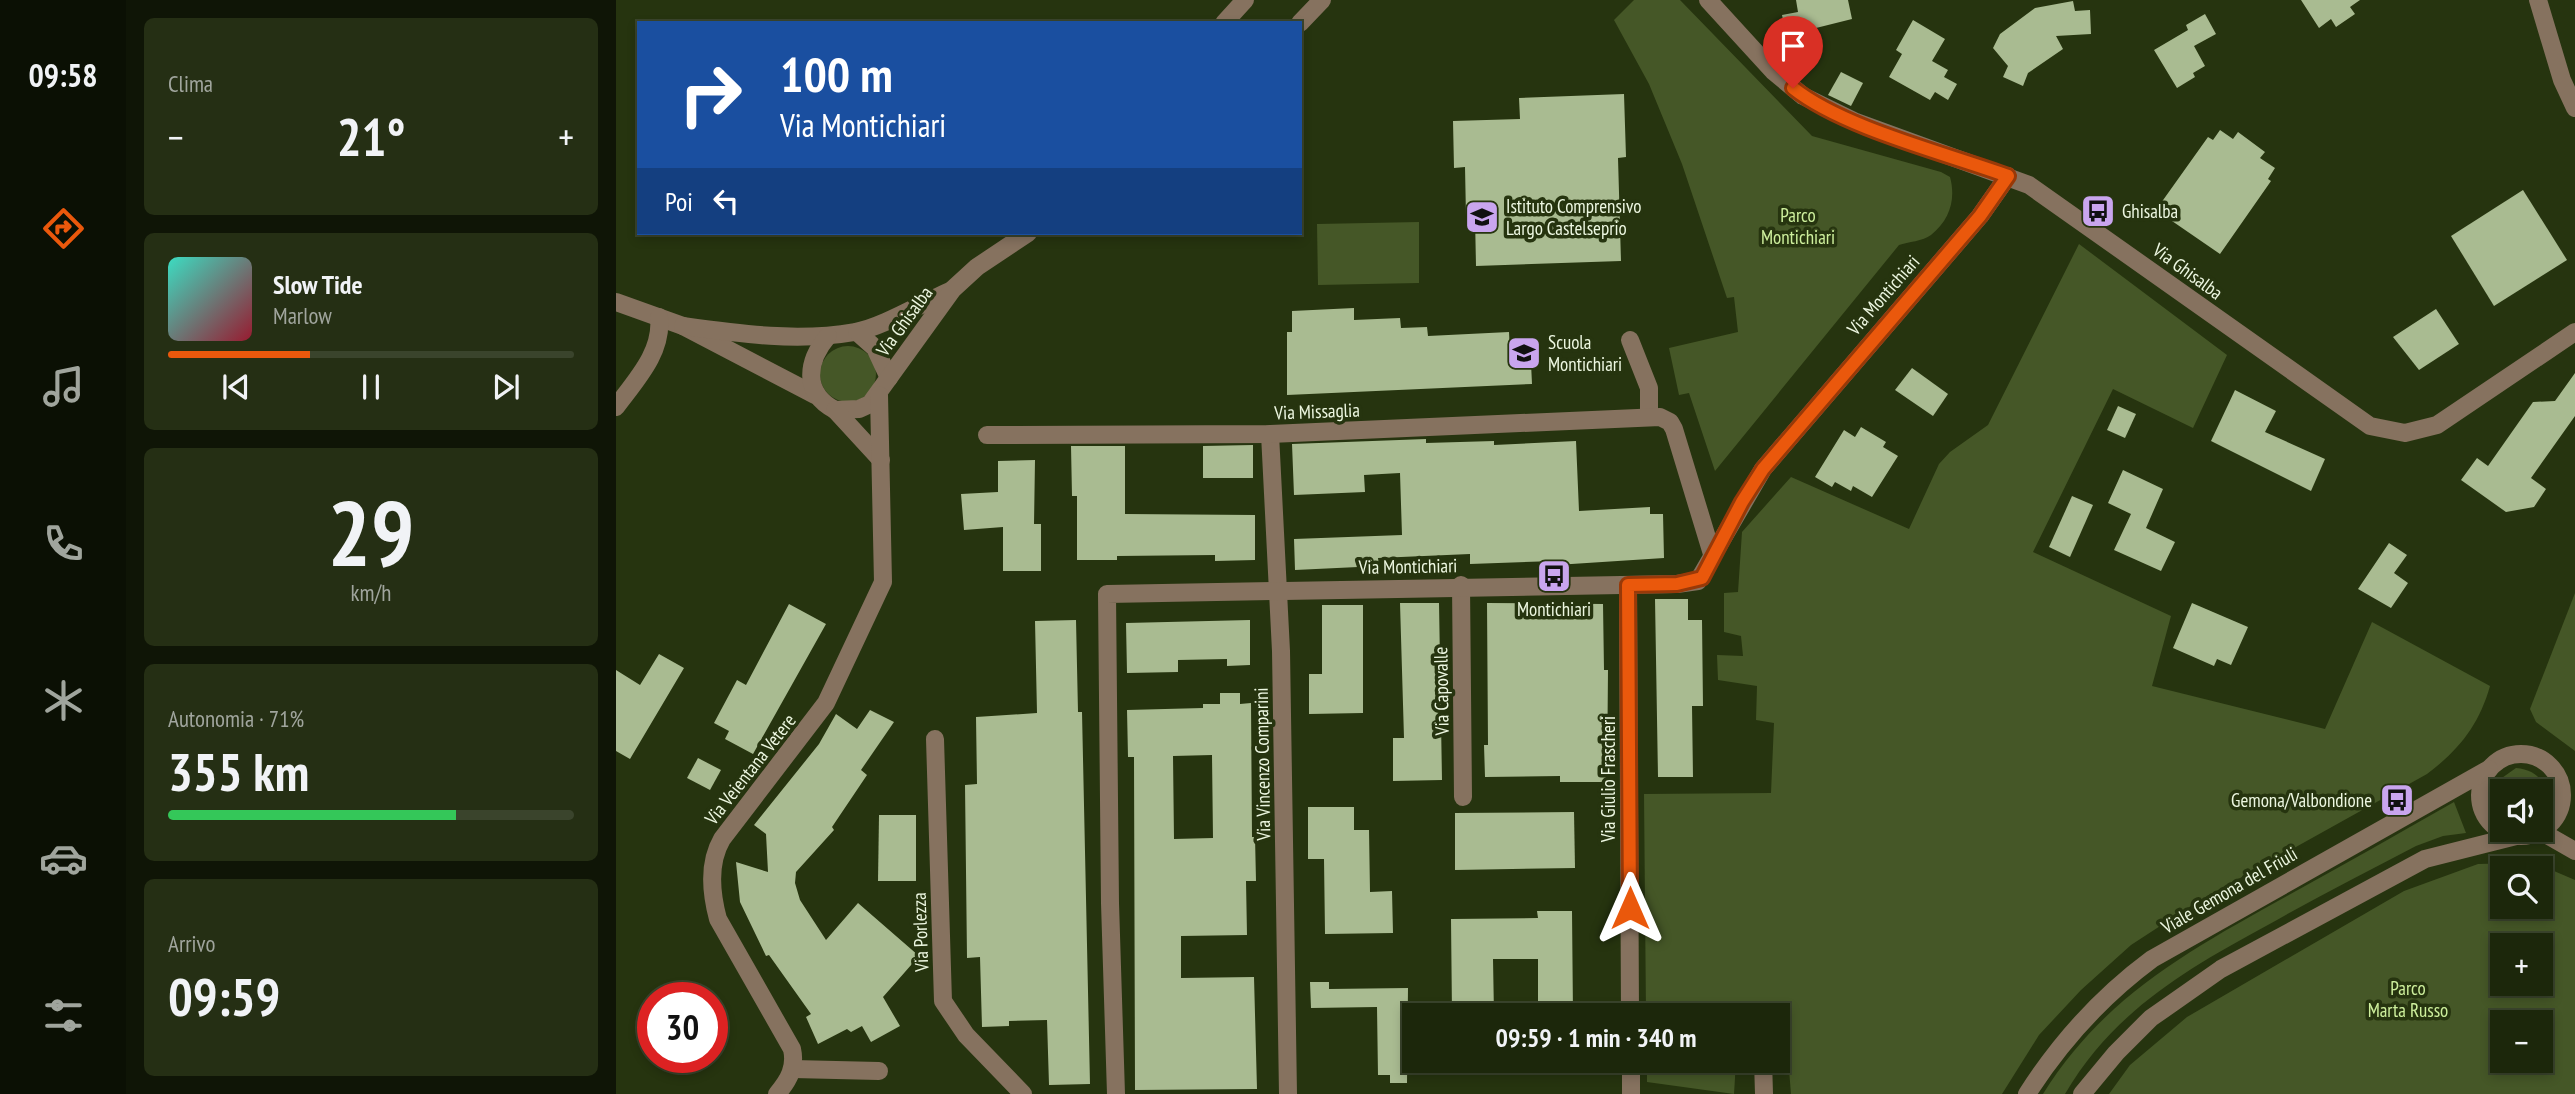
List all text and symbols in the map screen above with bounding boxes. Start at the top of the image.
pin [1763,16,1823,88]
icon: arrive [1774,27,1812,65]
text: 100 m [780,42,893,106]
icon: right [665,49,756,140]
text: 09:58 [28,54,98,96]
text: Clima [168,69,213,98]
text: 21° [337,103,405,170]
text: Via Montichiari [780,104,946,146]
text: − [168,112,184,161]
text: + [558,112,574,161]
icon: left [707,182,745,220]
text: Poi [665,185,693,218]
bus stop icon: Ghisalba [2079,192,2117,230]
place label: Istituto Comprensivo Largo Castelseprio [1506,194,1642,240]
school or university icon: Istituto Comprensivo Largo Castelseprio [1463,198,1501,236]
place label: Ghisalba [2122,199,2178,223]
park label: Parco Montichiari [1761,203,1835,249]
icon: directions [39,204,88,253]
street label: Via Ghisalba [2147,237,2228,304]
street label: Via Montichiari [1841,250,1924,341]
text: Slow Tide [273,268,363,301]
street label: Via Ghisalba [870,281,937,362]
text: Marlow [273,301,332,330]
place label: Scuola Montichiari [1548,330,1622,376]
school or university icon: Scuola Montichiari [1505,334,1543,372]
icon: music [39,362,88,411]
icon: previous [217,368,255,406]
icon: pause [352,368,390,406]
icon: next [487,368,525,406]
street label: Via Missaglia [1273,398,1360,425]
text: 29 [328,473,415,591]
icon: phone [39,519,88,568]
street label: Via Montichiari [1357,553,1458,579]
bus stop icon: Montichiari [1535,557,1573,595]
text: km/h [351,578,391,607]
place label: Montichiari [1517,597,1591,621]
street label: Via Capovalle [1428,646,1454,736]
icon: climate [39,676,88,725]
street label: Via Vincenzo Comparini [1249,687,1275,842]
text: Autonomia · 71% [168,704,304,733]
street label: Via Veientana Vetere [699,709,801,830]
street label: Via Giulio Frascheri [1596,716,1620,843]
text: 355 km [168,738,309,805]
map controls [2490,779,2553,1073]
button: sound [2490,779,2553,842]
bus stop icon: Gemona/Valbondione [2378,781,2416,819]
place label: Gemona/Valbondione [2231,788,2372,812]
icon: car [39,834,88,883]
street label: Viale Gemona del Friuli [2156,841,2301,939]
button: search [2490,856,2553,919]
position arrow [1593,871,1667,945]
street label: Via Porlezza [907,892,933,973]
text: Arrivo [168,929,215,958]
button: + [2490,933,2553,996]
text: 09:59 [168,963,280,1030]
park label: Parco Marta Russo [2368,976,2448,1022]
speed limit sign: 30 [637,982,728,1073]
icon: filters [39,991,88,1040]
button: − [2490,1010,2553,1073]
text: 09:59 · 1 min · 340 m [1496,1021,1696,1054]

